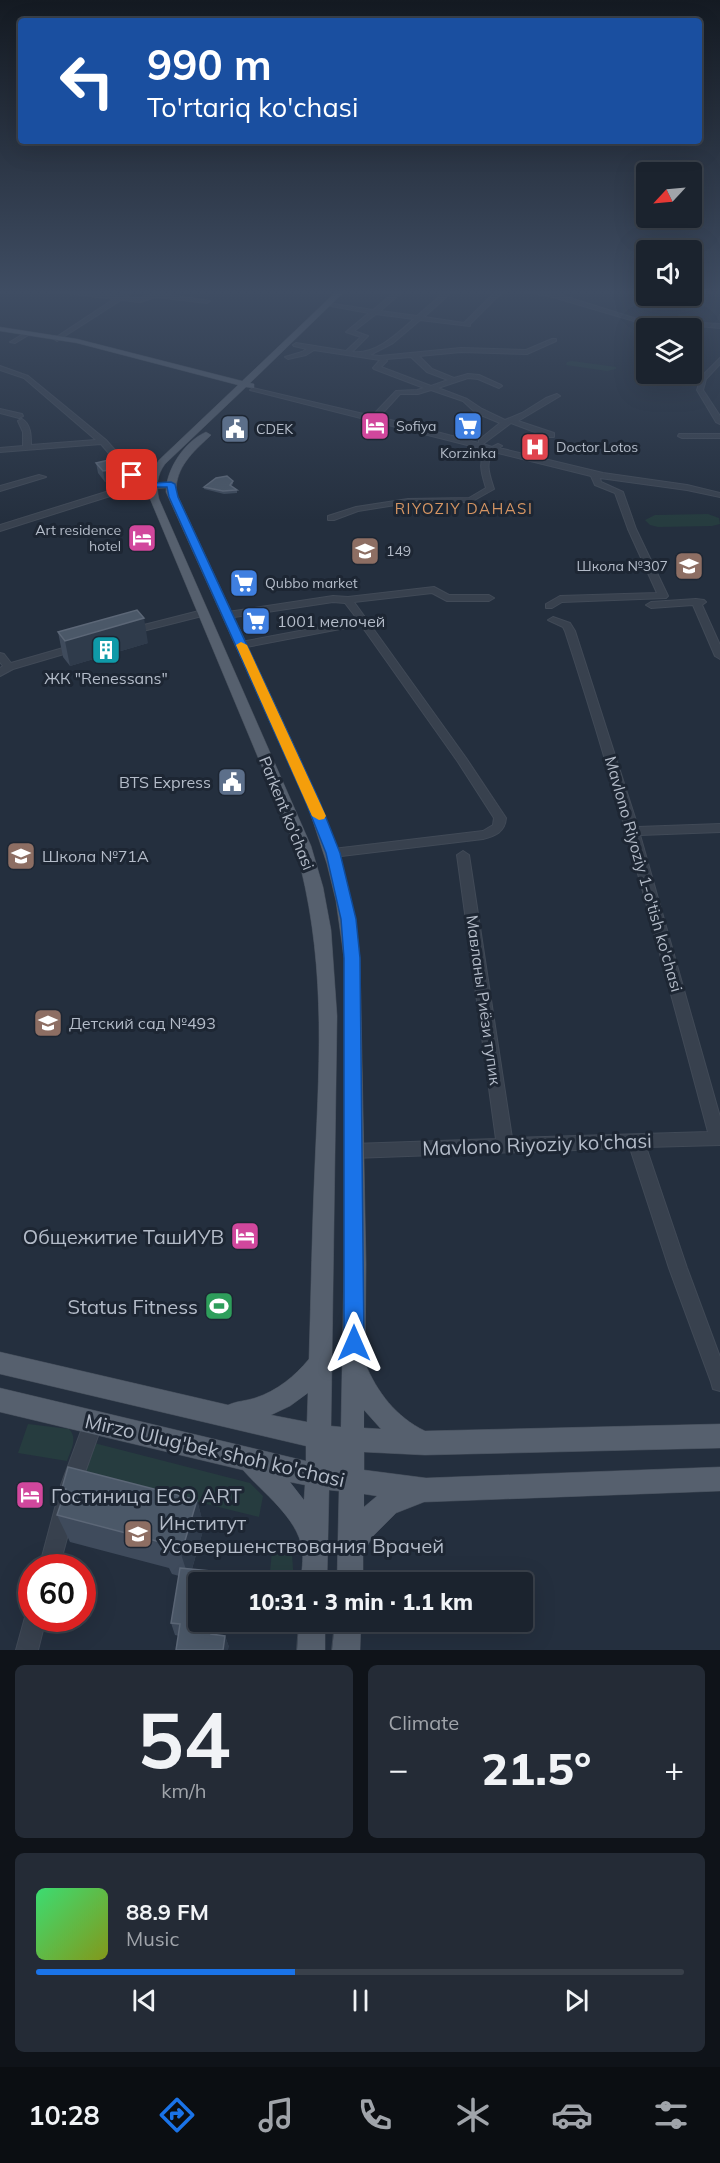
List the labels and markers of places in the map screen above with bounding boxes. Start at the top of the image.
hotel icon: Sofiya [359,410,391,442]
supermarket icon: Korzinka [452,410,484,442]
public building icon: CDEK [219,413,251,445]
place label: Sofiya [396,417,436,435]
place label: CDEK [256,420,294,438]
hospital icon: Doctor Lotos [519,431,551,463]
place label: Doctor Lotos [556,438,638,456]
place label: Korzinka [440,444,496,462]
pin [106,449,157,500]
place label: Art residence hotel [35,521,121,555]
hotel icon: Art residence hotel [126,522,158,554]
school or university icon: 149 [349,535,381,567]
place label: 149 [386,542,411,560]
school or university icon: Школа №307 [673,550,705,582]
place label: Школа №307 [577,557,668,575]
supermarket icon: Qubbo market [228,567,260,599]
place label: Qubbo market [265,574,358,592]
supermarket icon: 1001 мелочей [240,605,272,637]
place label: 1001 мелочей [277,611,385,631]
building icon: ЖК "Renessans" [90,634,122,666]
place label: ЖК "Renessans" [44,668,168,688]
public building icon: BTS Express [216,766,248,798]
place label: BTS Express [119,772,211,792]
school or university icon: Школа №71А [5,840,37,872]
place label: Школа №71А [42,846,149,866]
school or university icon: Детский сад №493 [32,1007,64,1039]
place label: Детский сад №493 [69,1013,216,1033]
hotel icon: Общежитие ТашИУВ [229,1220,261,1252]
place label: Общежитие ТашИУВ [23,1224,224,1249]
sports icon: Status Fitness [203,1290,235,1322]
place label: Status Fitness [67,1294,198,1319]
hotel icon: Гостиница ECO ART [14,1479,46,1511]
place label: Гостиница ECO ART [51,1483,242,1508]
place label: Институт Усовершенствования Врачей [158,1510,444,1558]
school or university icon: Институт Усовершенствования Врачей [122,1518,154,1550]

